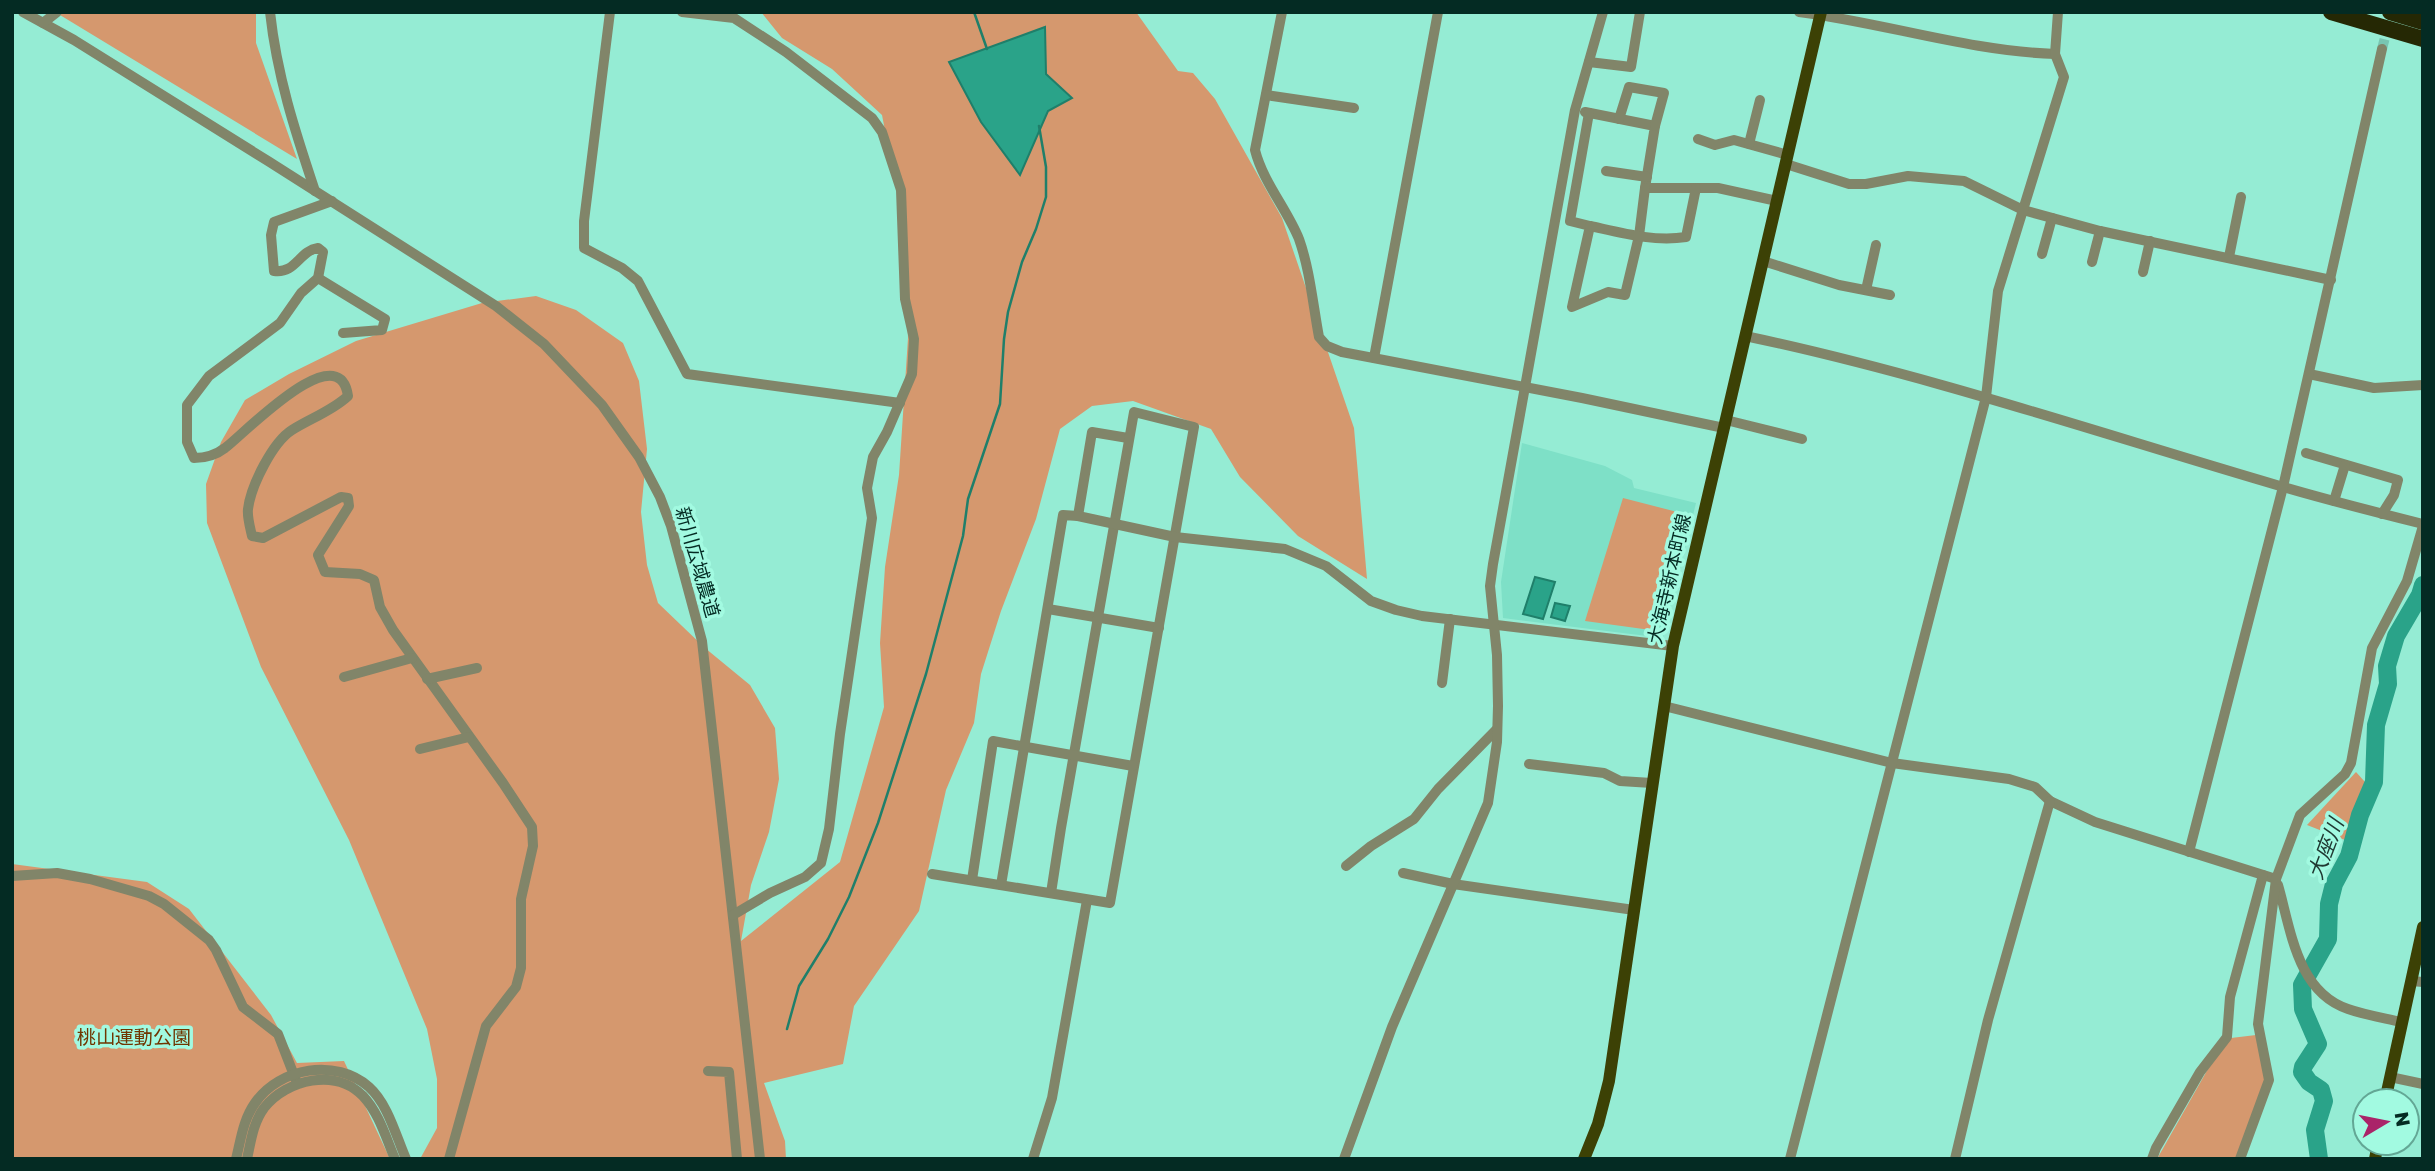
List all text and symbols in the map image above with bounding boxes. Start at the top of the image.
street label: 新川広域農道 [672,504,725,620]
street label: 大海寺新本町線 [1642,511,1695,646]
water label: 大座川 [2302,813,2349,883]
park label: 桃山運動公園 [77,1025,191,1048]
north arrow [2351,1087,2421,1157]
text: N [2391,1110,2416,1128]

